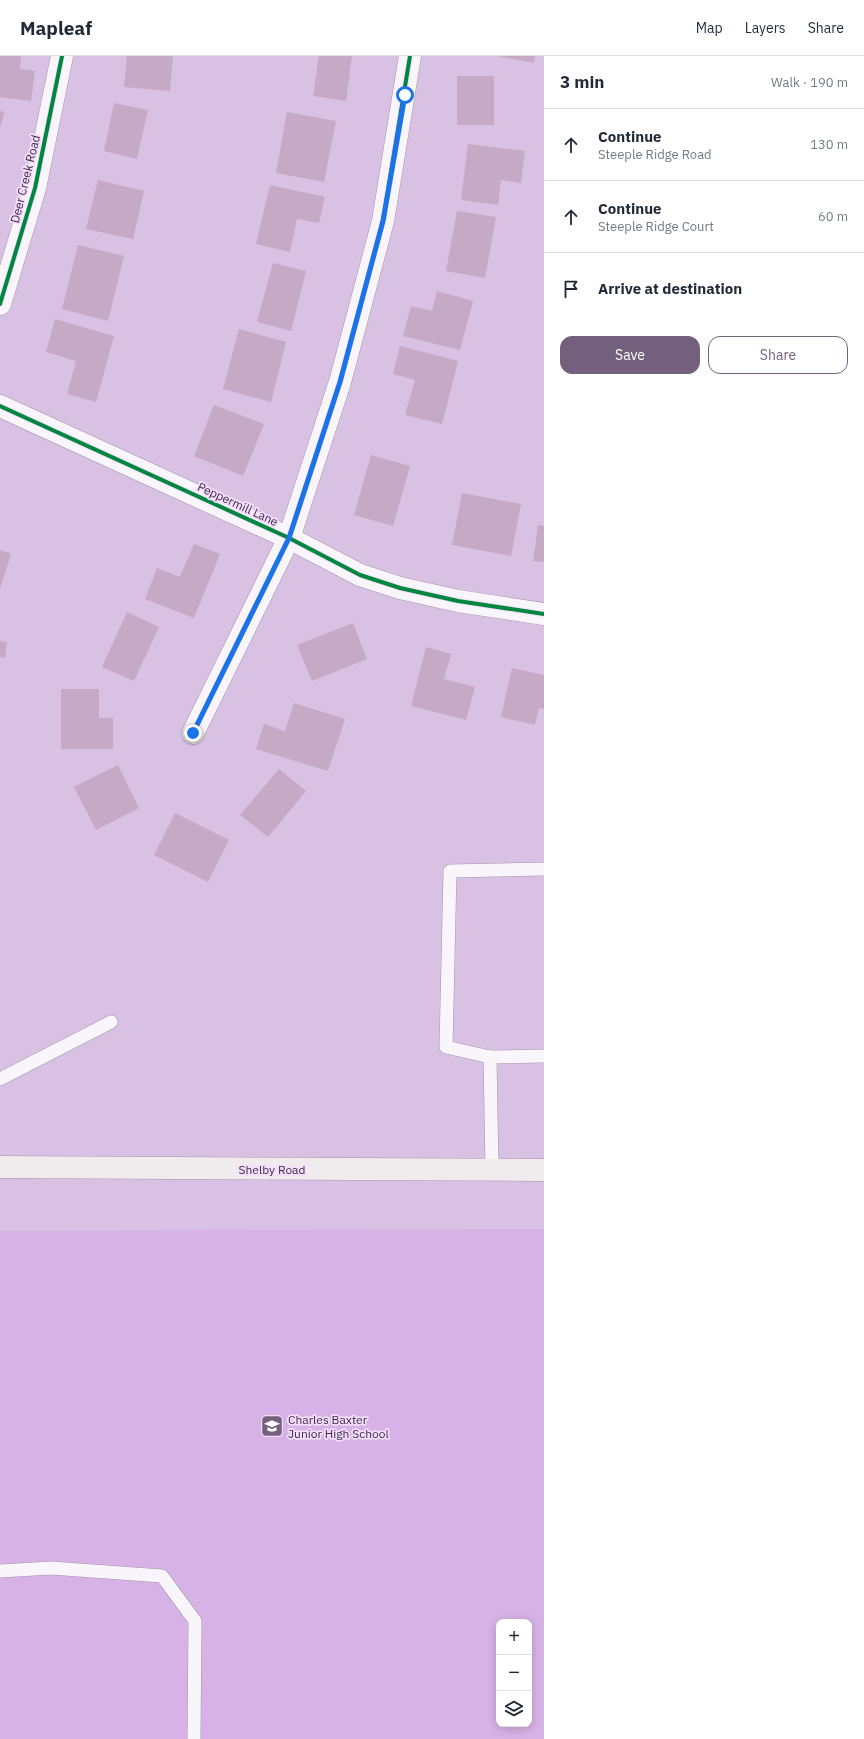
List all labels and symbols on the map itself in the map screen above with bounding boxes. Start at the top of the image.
route start [396,86,414,104]
street label: Deer Creek Road [7,133,43,225]
street label: Peppermill Lane [195,479,281,529]
route end [184,724,202,742]
street label: Shelby Road [239,1162,305,1177]
place label: Charles Baxter Junior High School [288,1412,389,1441]
school or university icon: Charles Baxter Junior High School [259,1413,285,1439]

